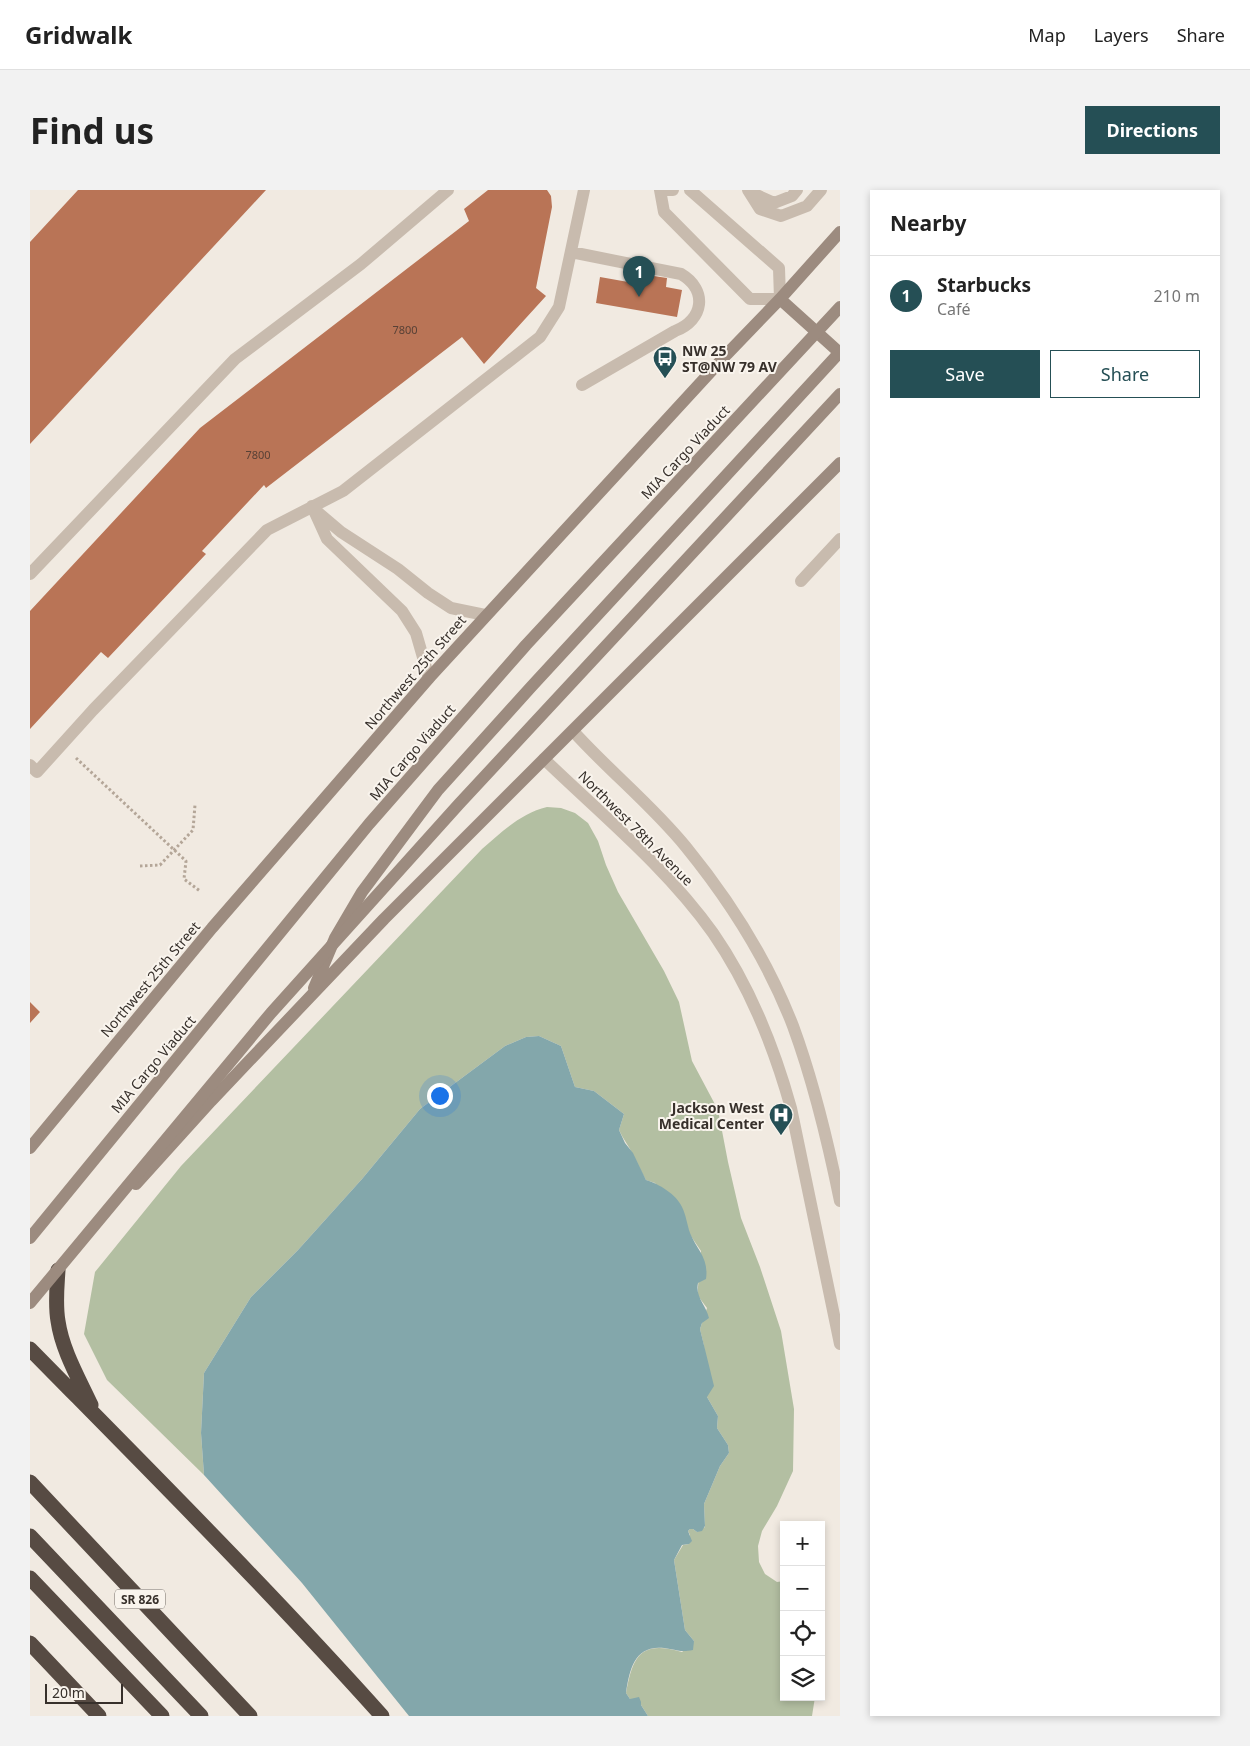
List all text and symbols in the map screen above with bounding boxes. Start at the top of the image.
text: Gridwalk [25,18,132,51]
text: Map [1028,23,1066,47]
text: Layers [1094,23,1149,47]
text: Share [1177,23,1225,47]
button: Directions [1085,106,1220,154]
text: Find us [30,107,154,154]
text: Nearby [890,209,966,237]
pin: 1 [623,256,655,297]
text: Starbucks [937,272,1031,298]
text: 1 [901,285,911,307]
text: 210 m [1153,285,1200,307]
text: Café [937,298,971,320]
house number: 7800 [392,322,418,337]
place label: NW 25 ST@NW 79 AV [682,341,778,376]
bus stop icon: NW 25 ST@NW 79 AV [652,345,678,379]
button: Save [890,350,1040,398]
button: Share [1050,350,1200,398]
street label: MIA Cargo Viaduct [636,401,734,503]
house number: 7800 [245,447,271,462]
street label: Northwest 25th Street [360,611,470,733]
street label: MIA Cargo Viaduct [365,700,459,804]
street label: Northwest 78th Avenue [574,766,698,890]
street label: Northwest 25th Street [96,917,204,1041]
street label: MIA Cargo Viaduct [107,1011,199,1117]
your location [427,1083,453,1109]
place label: Jackson West Medical Center [659,1098,765,1133]
hospital icon: Jackson West Medical Center [768,1102,794,1136]
map controls [780,1521,825,1701]
button: + [780,1521,825,1566]
button: − [780,1566,825,1611]
road number: SR 826 [115,1590,165,1608]
button: locate [780,1611,825,1656]
button: layers [780,1656,825,1701]
scale bar [45,1681,122,1704]
text: 20 m [52,1683,85,1702]

